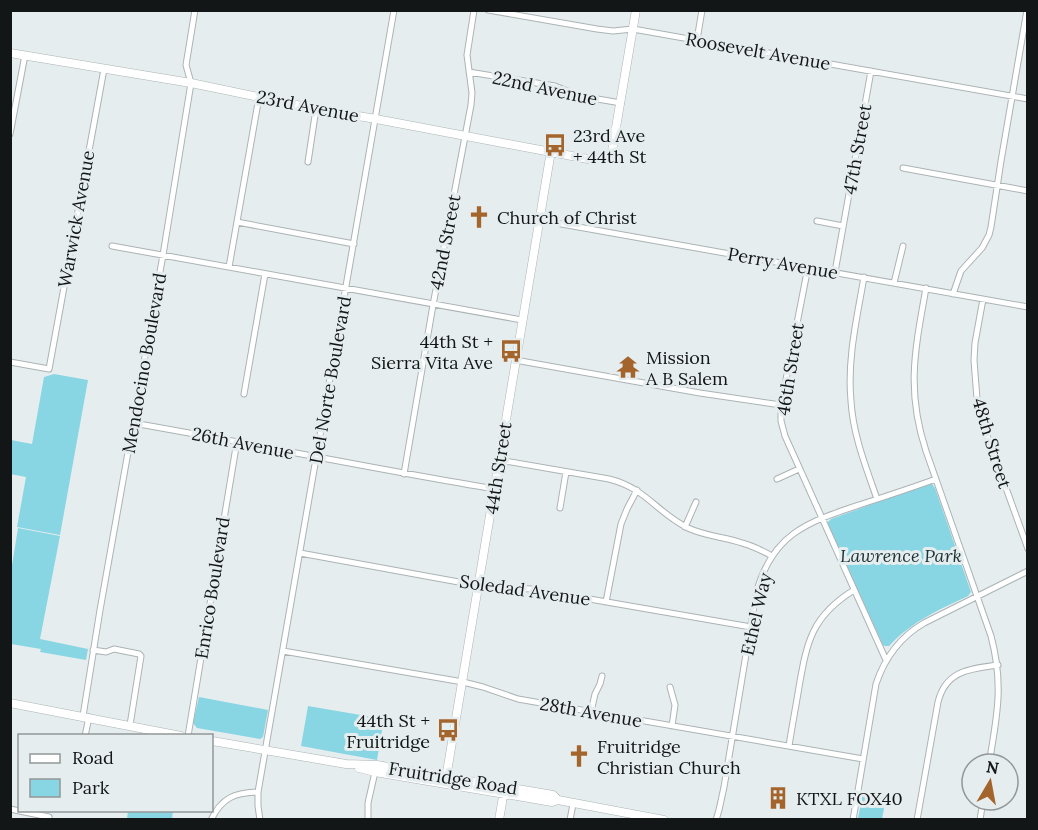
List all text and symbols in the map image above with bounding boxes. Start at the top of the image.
street label: Roosevelt Avenue [684,27,832,75]
street label: 22nd Avenue [490,66,600,110]
street label: 23rd Avenue [255,85,361,127]
street label: 47th Street [838,102,876,196]
place label: 23rd Ave + 44th St [573,124,646,168]
bus stop icon: 23rd Ave + 44th St [542,132,568,158]
street label: Warwick Avenue [53,148,99,289]
street label: 42nd Street [424,192,466,292]
church icon: Church of Christ [466,204,492,230]
place label: Church of Christ [497,206,637,229]
street label: Perry Avenue [726,242,840,284]
street label: Mendocino Boulevard [117,271,171,455]
street label: Del Norte Boulevard [304,294,356,466]
street label: 46th Street [771,321,809,417]
place label: 44th St + Sierra Vita Ave [371,330,493,374]
bus stop icon: 44th St + Sierra Vita Ave [498,338,524,364]
place label: Mission A B Salem [645,346,728,390]
temple icon: Mission A B Salem [615,354,641,380]
street label: 48th Street [967,395,1017,491]
street label: 44th Street [479,420,517,516]
street label: 26th Avenue [190,422,296,464]
street label: Enrico Boulevard [189,515,235,661]
park label: Lawrence Park [840,544,962,567]
street label: Soledad Avenue [458,569,592,611]
street label: Ethel Way [735,570,777,658]
street label: 28th Avenue [538,692,644,732]
place label: 44th St + Fruitridge [346,709,430,753]
bus stop icon: 44th St + Fruitridge [435,717,461,743]
legend [18,734,213,812]
place label: Fruitridge Christian Church [597,735,741,779]
church icon: Fruitridge Christian Church [566,743,592,769]
text: Road [72,746,114,769]
north arrow [960,752,1020,812]
street label: Fruitridge Road [387,756,519,800]
text: N [985,756,1000,778]
text: Park [72,776,110,799]
building icon: KTXL FOX40 [765,785,791,811]
place label: KTXL FOX40 [796,787,903,810]

